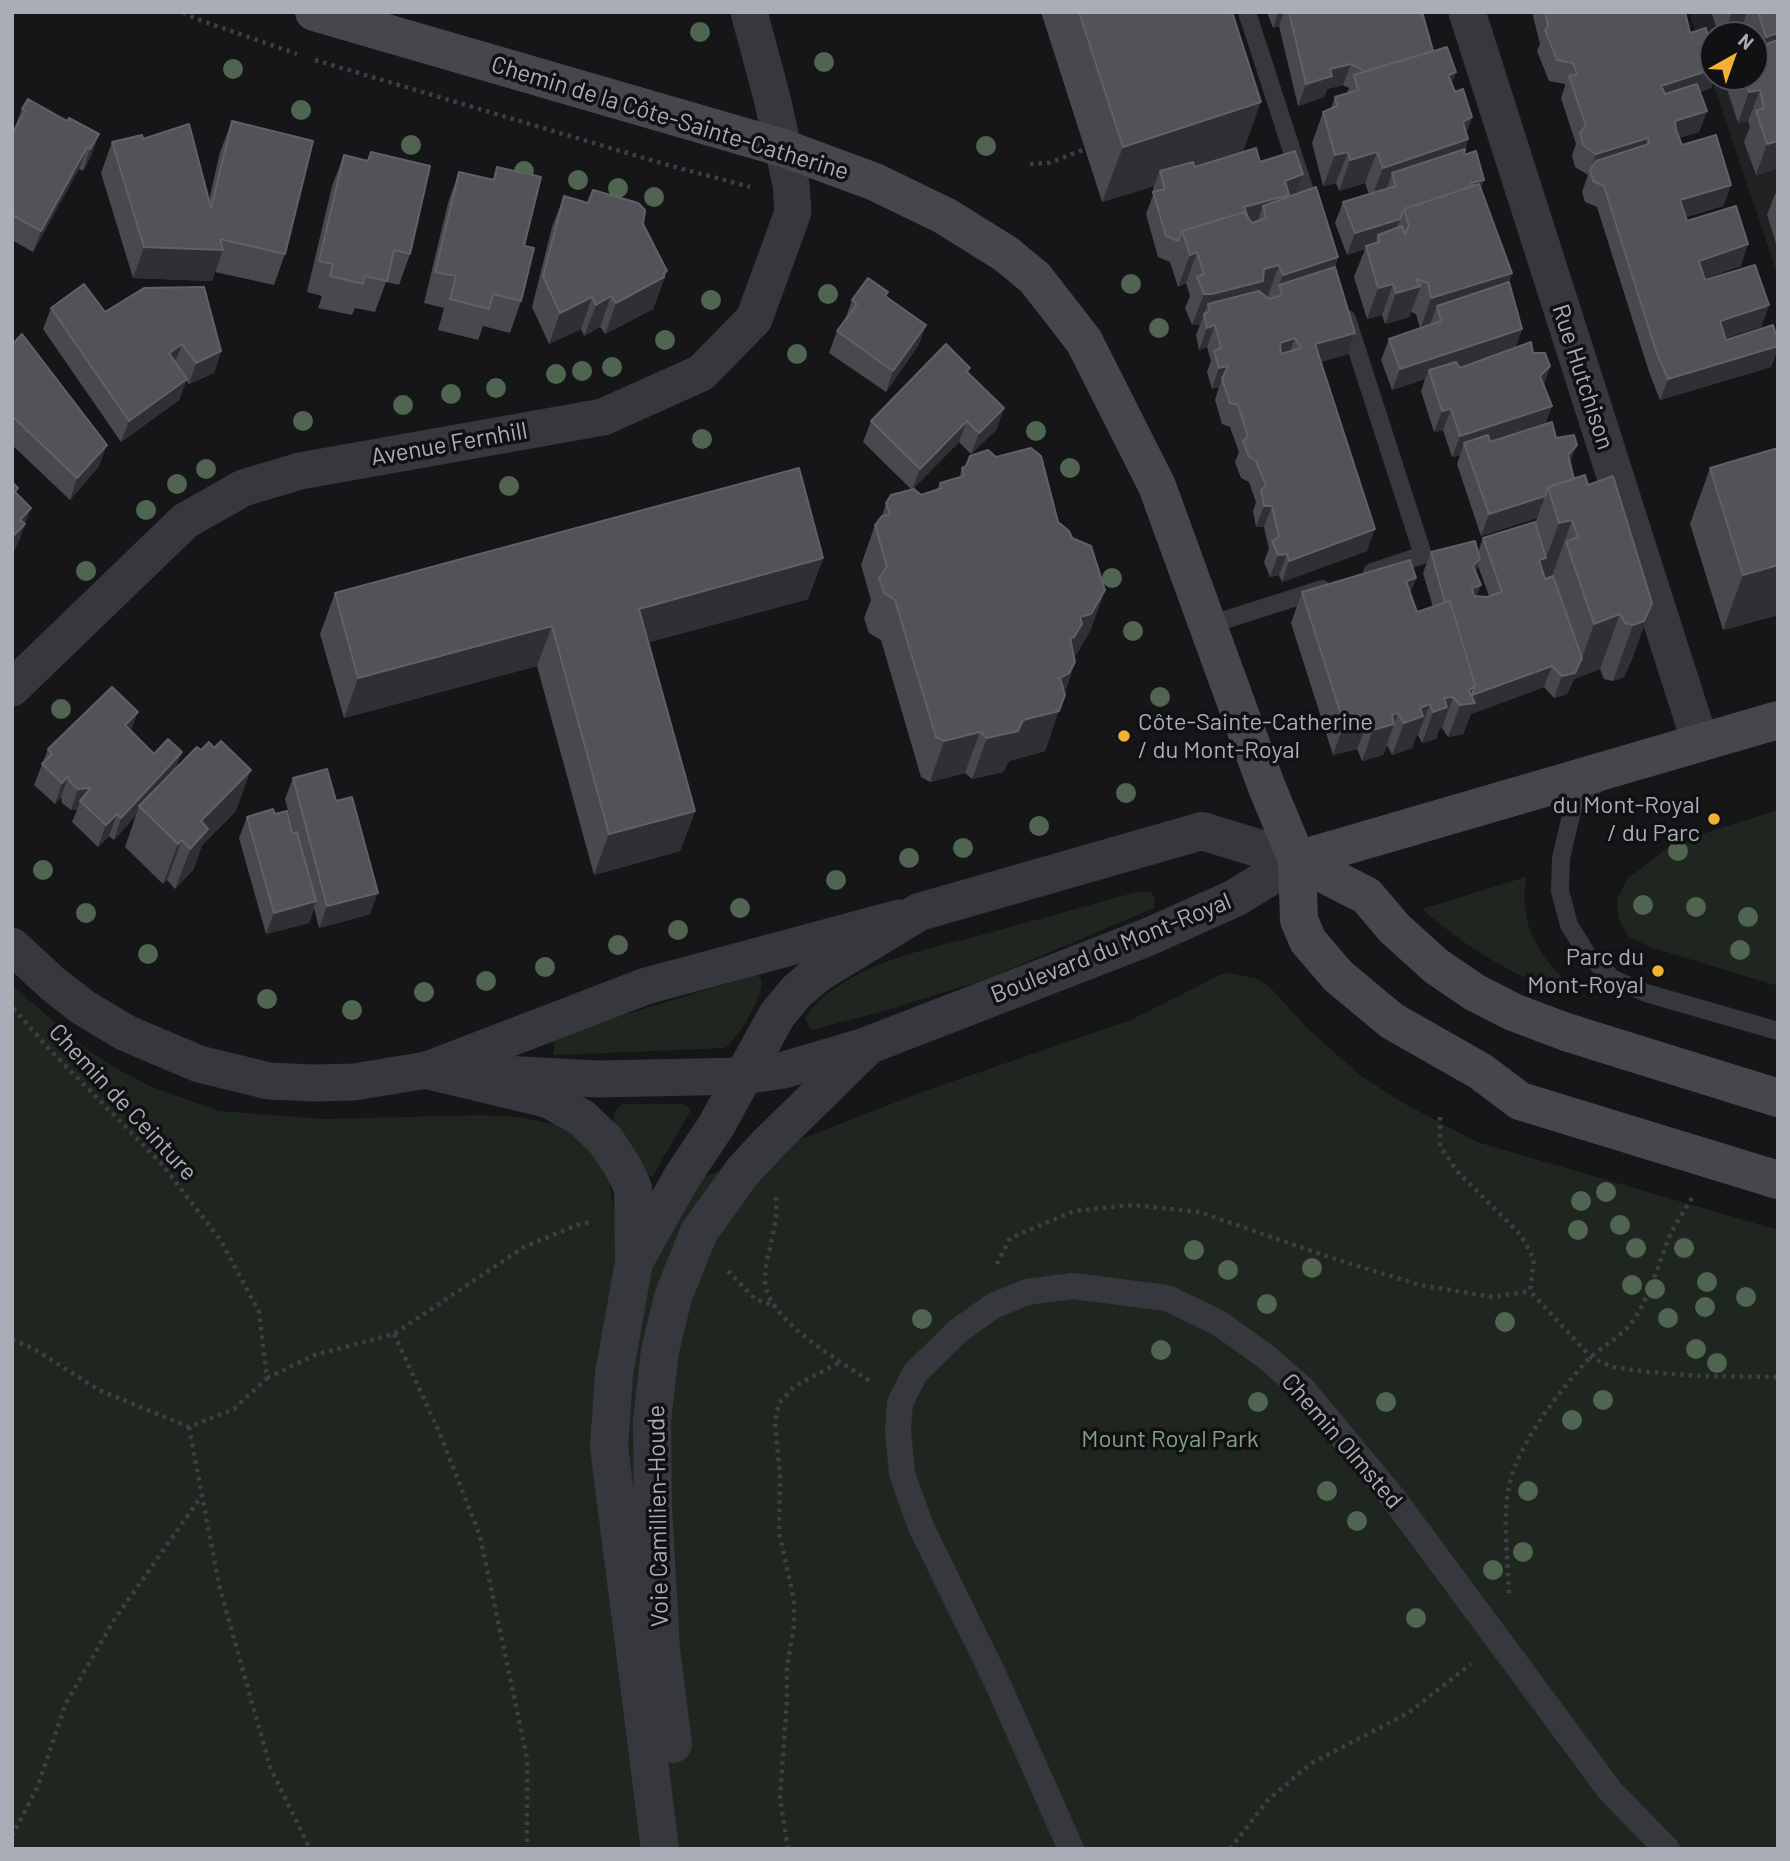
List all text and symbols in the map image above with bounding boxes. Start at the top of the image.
north arrow [1699,21,1769,91]
text: N [1734,28,1759,54]
street label: Chemin de la Côte-Sainte-Catherine [488,50,852,186]
street label: Rue Hutchison [1546,301,1620,453]
street label: Avenue Fernhill [369,416,529,472]
place label: Côte-Sainte-Catherine / du Mont-Royal [1138,708,1373,764]
marker: Côte-Sainte-Catherine / du Mont-Royal [1116,728,1132,744]
place label: du Mont-Royal / du Parc [1552,791,1700,847]
marker: du Mont-Royal / du Parc [1706,811,1722,827]
street label: Boulevard du Mont-Royal [987,887,1235,1009]
place label: Parc du Mont-Royal [1527,943,1644,999]
marker: Parc du Mont-Royal [1650,963,1666,979]
street label: Chemin de Ceinture [43,1018,203,1186]
street label: Chemin Olmsted [1275,1367,1409,1515]
street label: Voie Camillien-Houde [642,1405,674,1627]
park label: Mount Royal Park [1081,1425,1259,1453]

